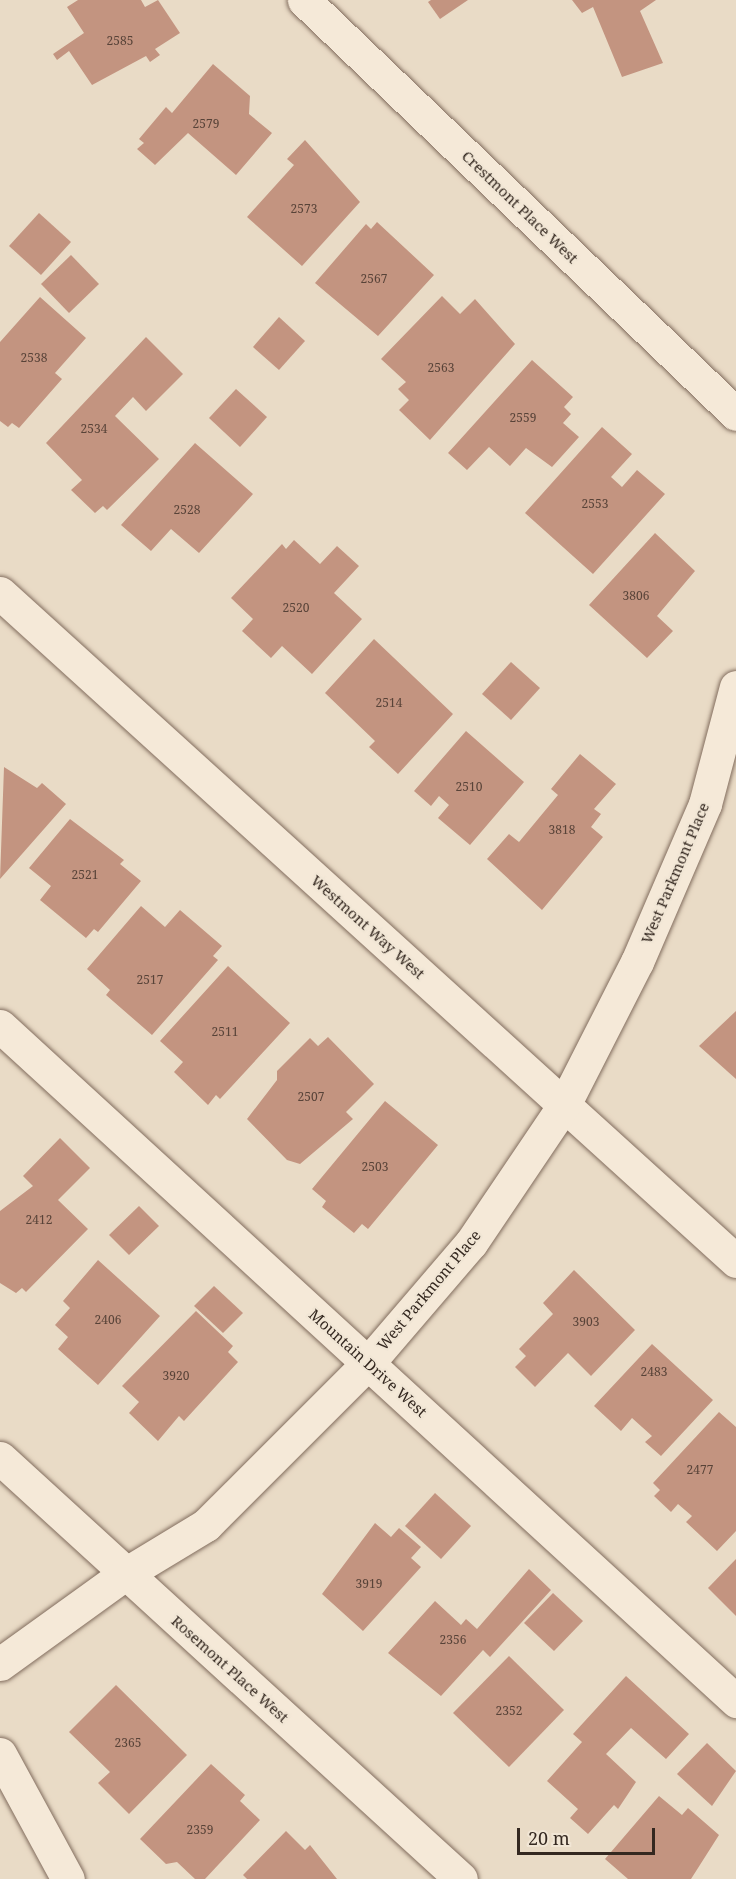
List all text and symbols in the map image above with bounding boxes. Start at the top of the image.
house number: 2585 [107,34,133,48]
house number: 2579 [193,117,219,131]
street label: Crestmont Place West [458,147,582,267]
house number: 2573 [291,202,317,216]
house number: 2567 [361,272,387,286]
house number: 2538 [21,351,47,365]
house number: 2563 [428,361,454,375]
house number: 2559 [510,411,536,425]
house number: 2534 [81,422,107,436]
house number: 2553 [582,497,608,511]
house number: 2528 [174,503,200,517]
house number: 3806 [623,589,649,603]
house number: 2520 [283,601,309,615]
house number: 2514 [376,696,402,710]
house number: 2510 [456,780,482,794]
street label: West Parkmont Place [637,800,713,946]
house number: 3818 [549,823,575,837]
house number: 2521 [72,868,98,882]
street label: Westmont Way West [308,871,428,983]
house number: 2517 [137,973,163,987]
house number: 2511 [212,1025,238,1039]
house number: 2507 [298,1090,324,1104]
house number: 2503 [362,1160,388,1174]
house number: 2412 [26,1213,52,1227]
street label: West Parkmont Place [373,1226,485,1354]
street label: Mountain Drive West [305,1305,431,1421]
house number: 2406 [95,1313,121,1327]
house number: 3903 [573,1315,599,1329]
house number: 2483 [641,1365,667,1379]
house number: 3920 [163,1369,189,1383]
house number: 2477 [687,1463,713,1477]
house number: 3919 [356,1577,382,1591]
street label: Rosemont Place West [168,1612,292,1726]
house number: 2356 [440,1633,466,1647]
house number: 2352 [496,1704,522,1718]
house number: 2365 [115,1736,141,1750]
scale bar [520,1816,658,1854]
house number: 2359 [187,1823,213,1837]
text: 20 m [528,1826,570,1850]

